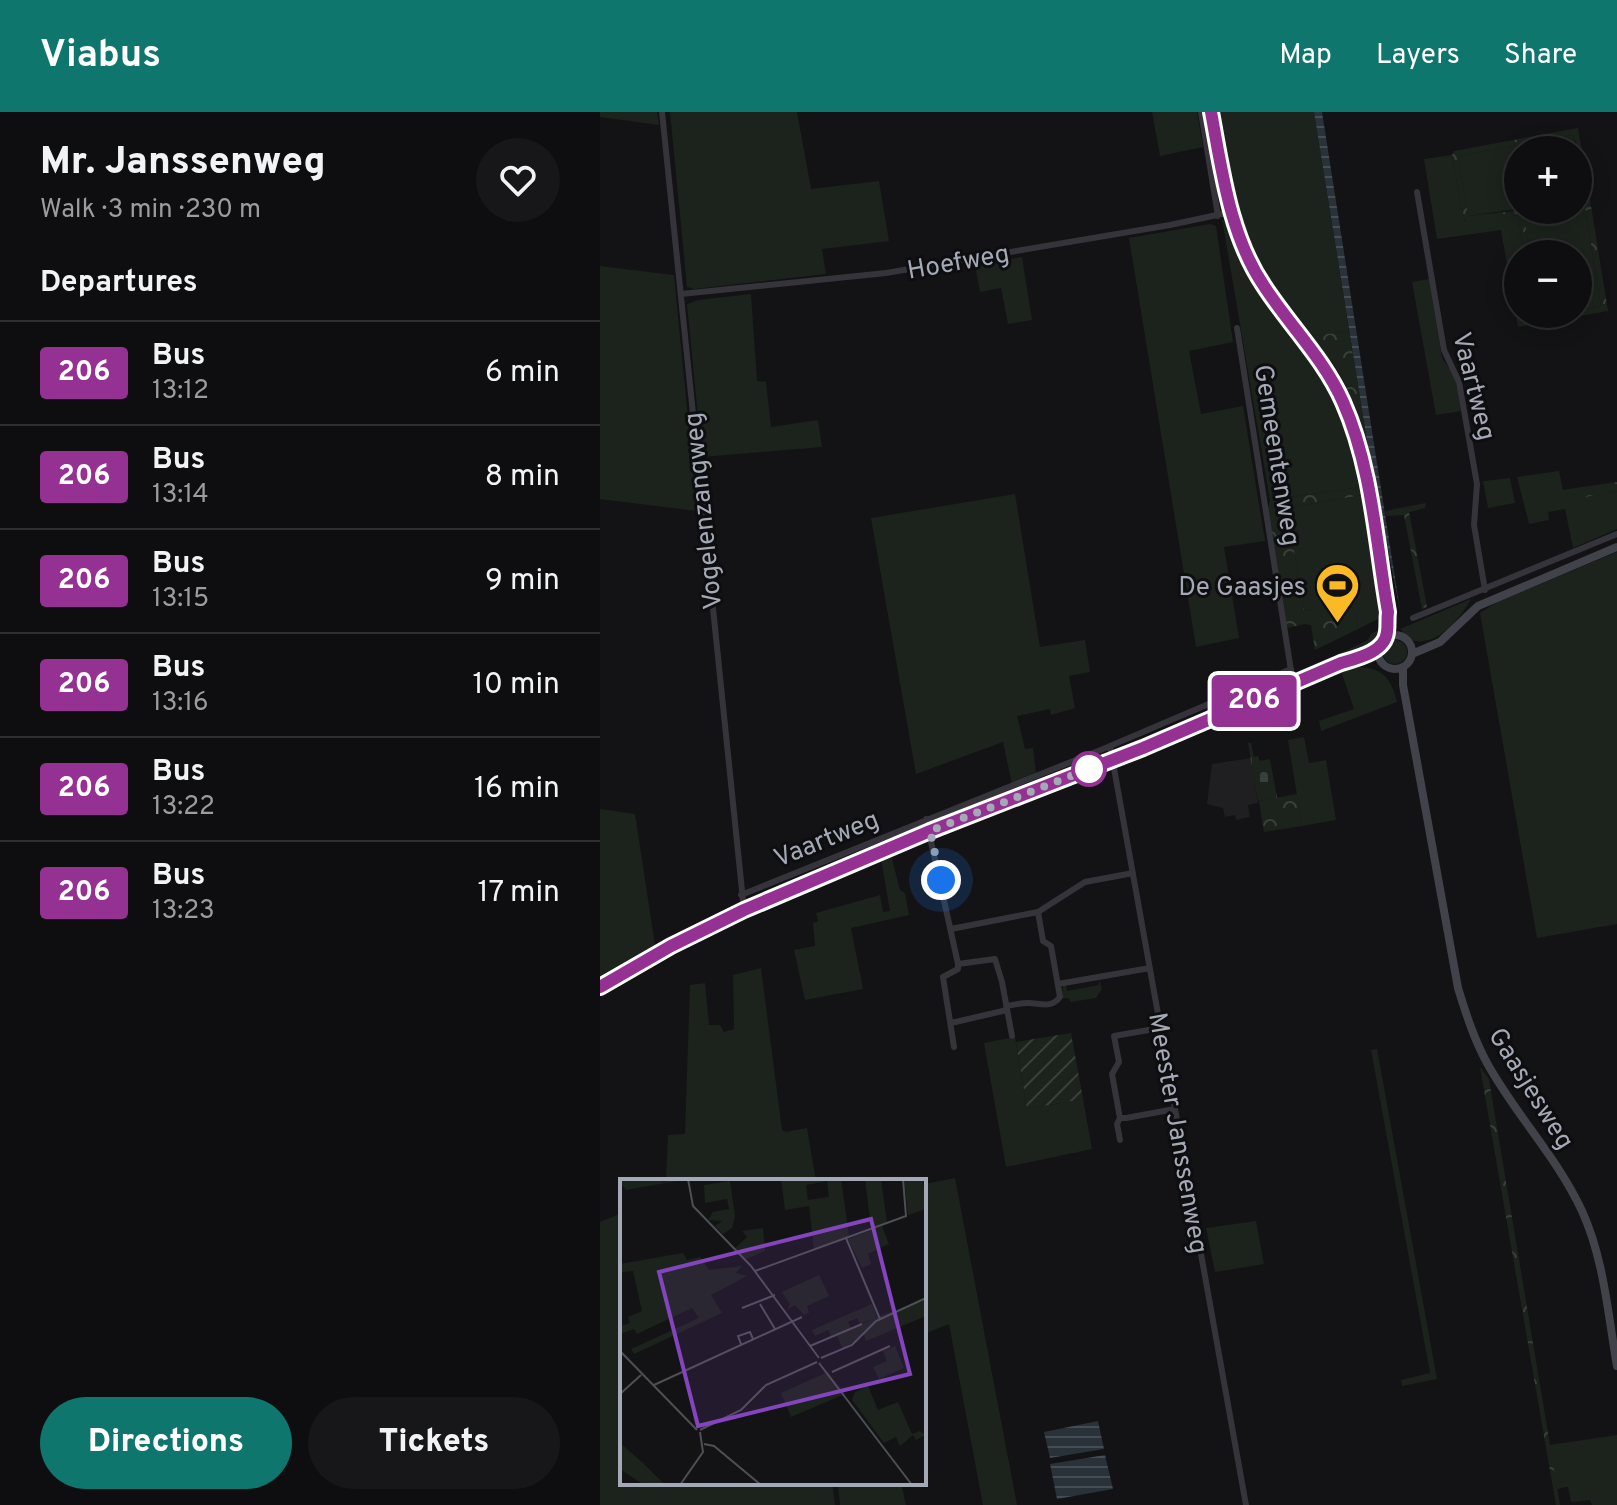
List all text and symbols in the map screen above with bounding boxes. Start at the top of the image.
text: Viabus [40,32,161,81]
text: Map [1279,38,1332,74]
text: Layers [1376,38,1460,74]
text: Share [1504,38,1577,74]
map controls [1504,136,1592,328]
button: + [1504,136,1592,224]
button: heart [476,138,560,222]
text: Mr. Janssenweg [40,139,326,188]
text: Walk · 3 min · 230 m [40,194,261,227]
street label: Hoefweg [905,238,1012,289]
button: − [1504,240,1592,328]
text: Departures [40,265,198,302]
street label: Vaartweg [1443,329,1502,444]
text: Bus [152,338,205,375]
text: 206 [58,355,110,391]
text: 6 min [485,355,560,392]
street label: Gemeentenweg [1245,362,1306,548]
text: 13:12 [152,375,209,408]
street label: Vogelenzangweg [678,411,731,611]
text: Bus [152,442,205,479]
text: 206 [58,459,110,495]
text: 8 min [485,459,560,496]
text: 13:14 [152,479,209,512]
text: Bus [152,546,205,583]
sports icon: De Gaasjes [1313,562,1361,625]
text: 206 [58,563,110,599]
text: 9 min [485,563,560,600]
place label: De Gaasjes [1178,572,1306,605]
text: 13:15 [152,583,209,616]
text: Bus [152,650,205,687]
text: 206 [58,667,110,703]
text: 10 min [473,667,560,704]
line badge: 206 [1208,675,1300,727]
text: 206 [1228,683,1280,719]
text: 13:16 [152,687,208,720]
unlabelled marker [1072,752,1106,786]
text: Bus [152,754,205,791]
text: 206 [58,771,110,807]
text: 16 min [474,771,560,808]
text: 13:22 [152,791,215,824]
street label: Vaartweg [770,804,884,876]
text: Bus [152,858,205,895]
your location [921,860,961,900]
text: 206 [58,875,110,911]
text: 17 min [477,875,560,912]
text: 13:23 [152,895,215,928]
street label: Meester Janssenweg [1139,1010,1214,1257]
street label: Gaasjesweg [1480,1022,1580,1156]
inset map [620,1179,926,1485]
button: Directions [40,1397,292,1489]
button: Tickets [308,1397,560,1489]

